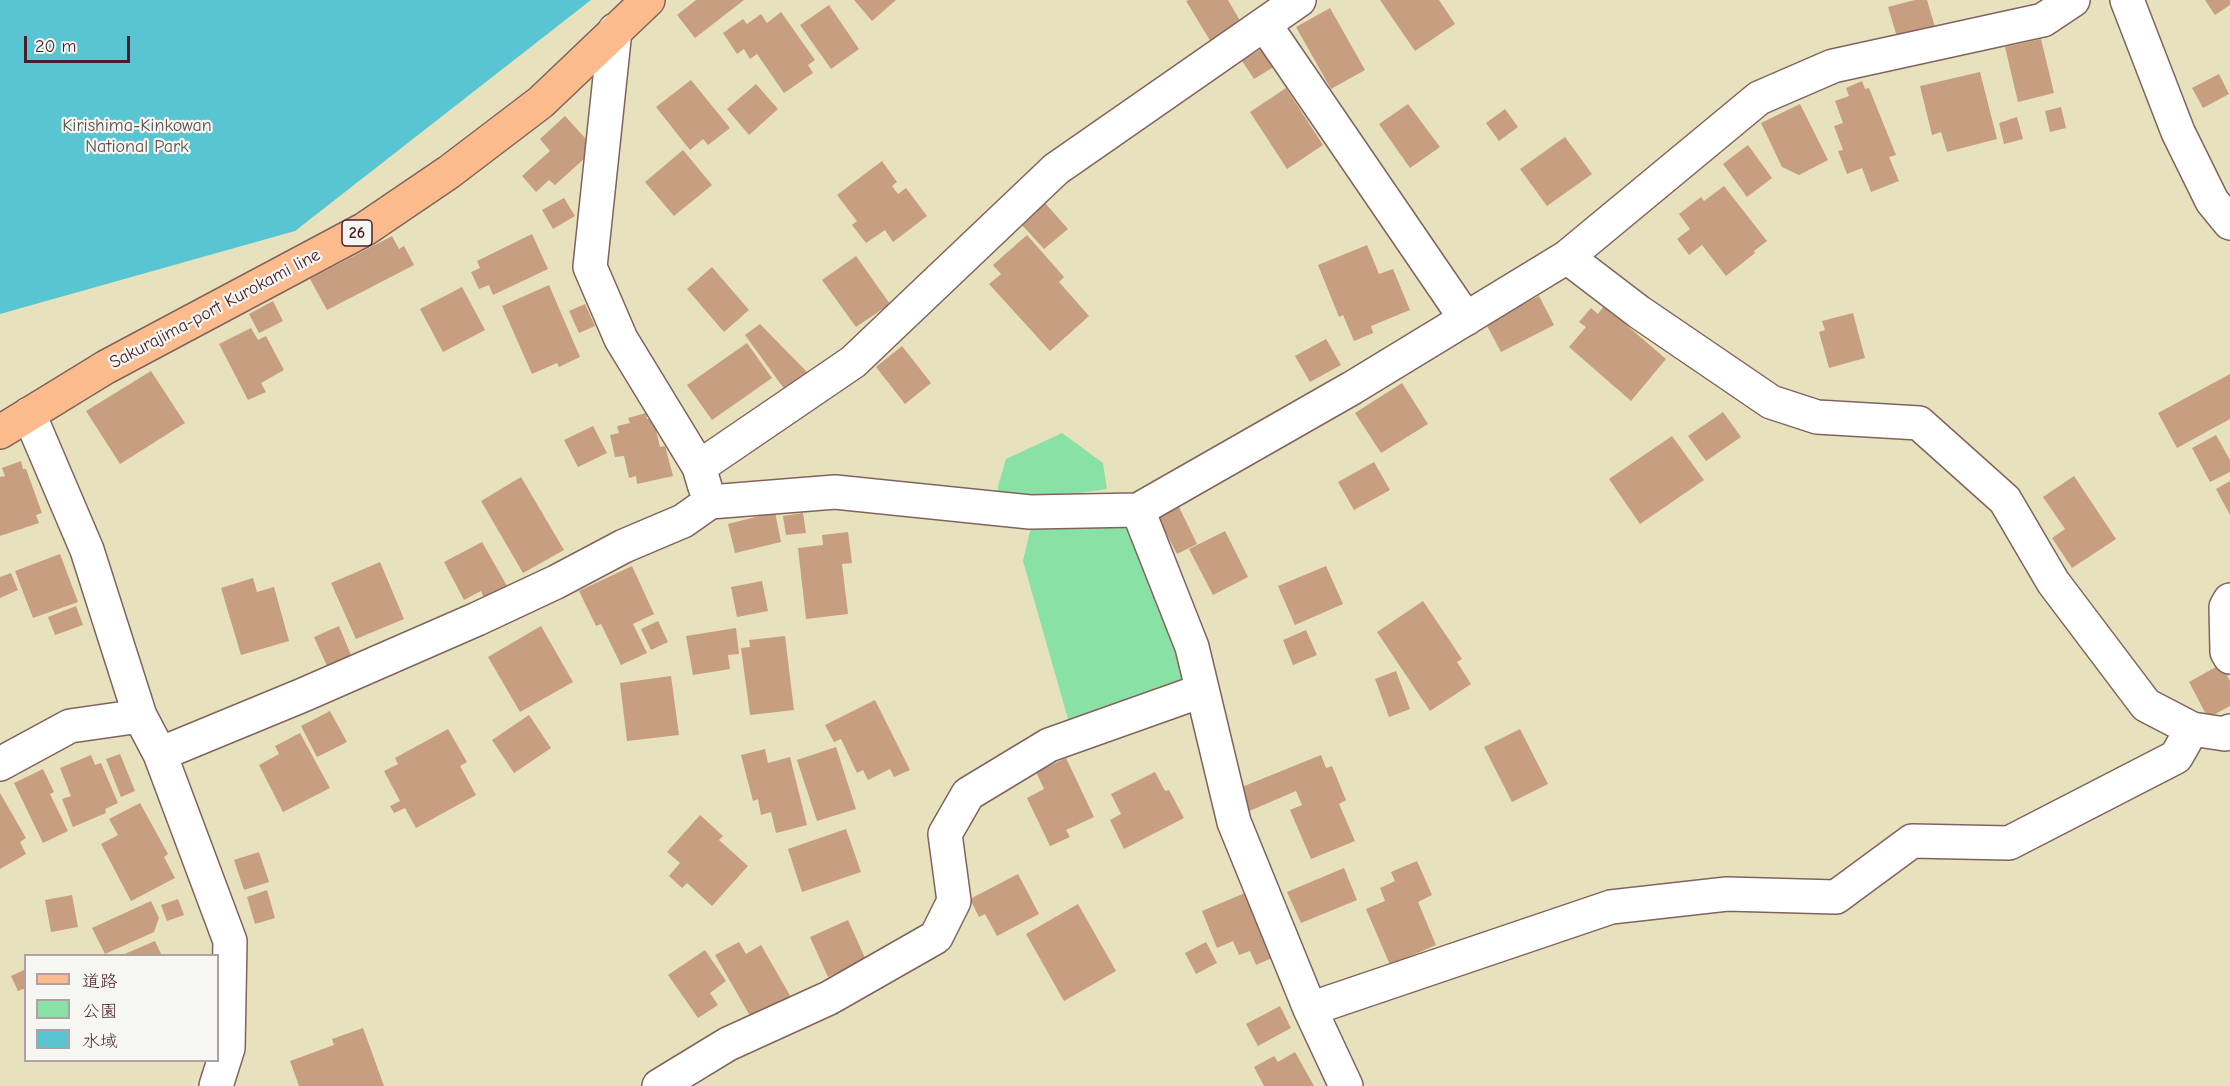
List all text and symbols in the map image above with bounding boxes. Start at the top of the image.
scale bar [27,24,134,62]
text: 20 m [35,36,76,57]
park label: Kirishima-Kinkowan National Park [62,115,212,158]
road number: 26 [342,220,372,246]
street label: Sakurajima-port Kurokami line [106,244,324,374]
legend [24,954,219,1062]
text: 道路 [82,971,118,992]
text: 公園 [82,1001,118,1022]
text: 水域 [82,1031,118,1052]

